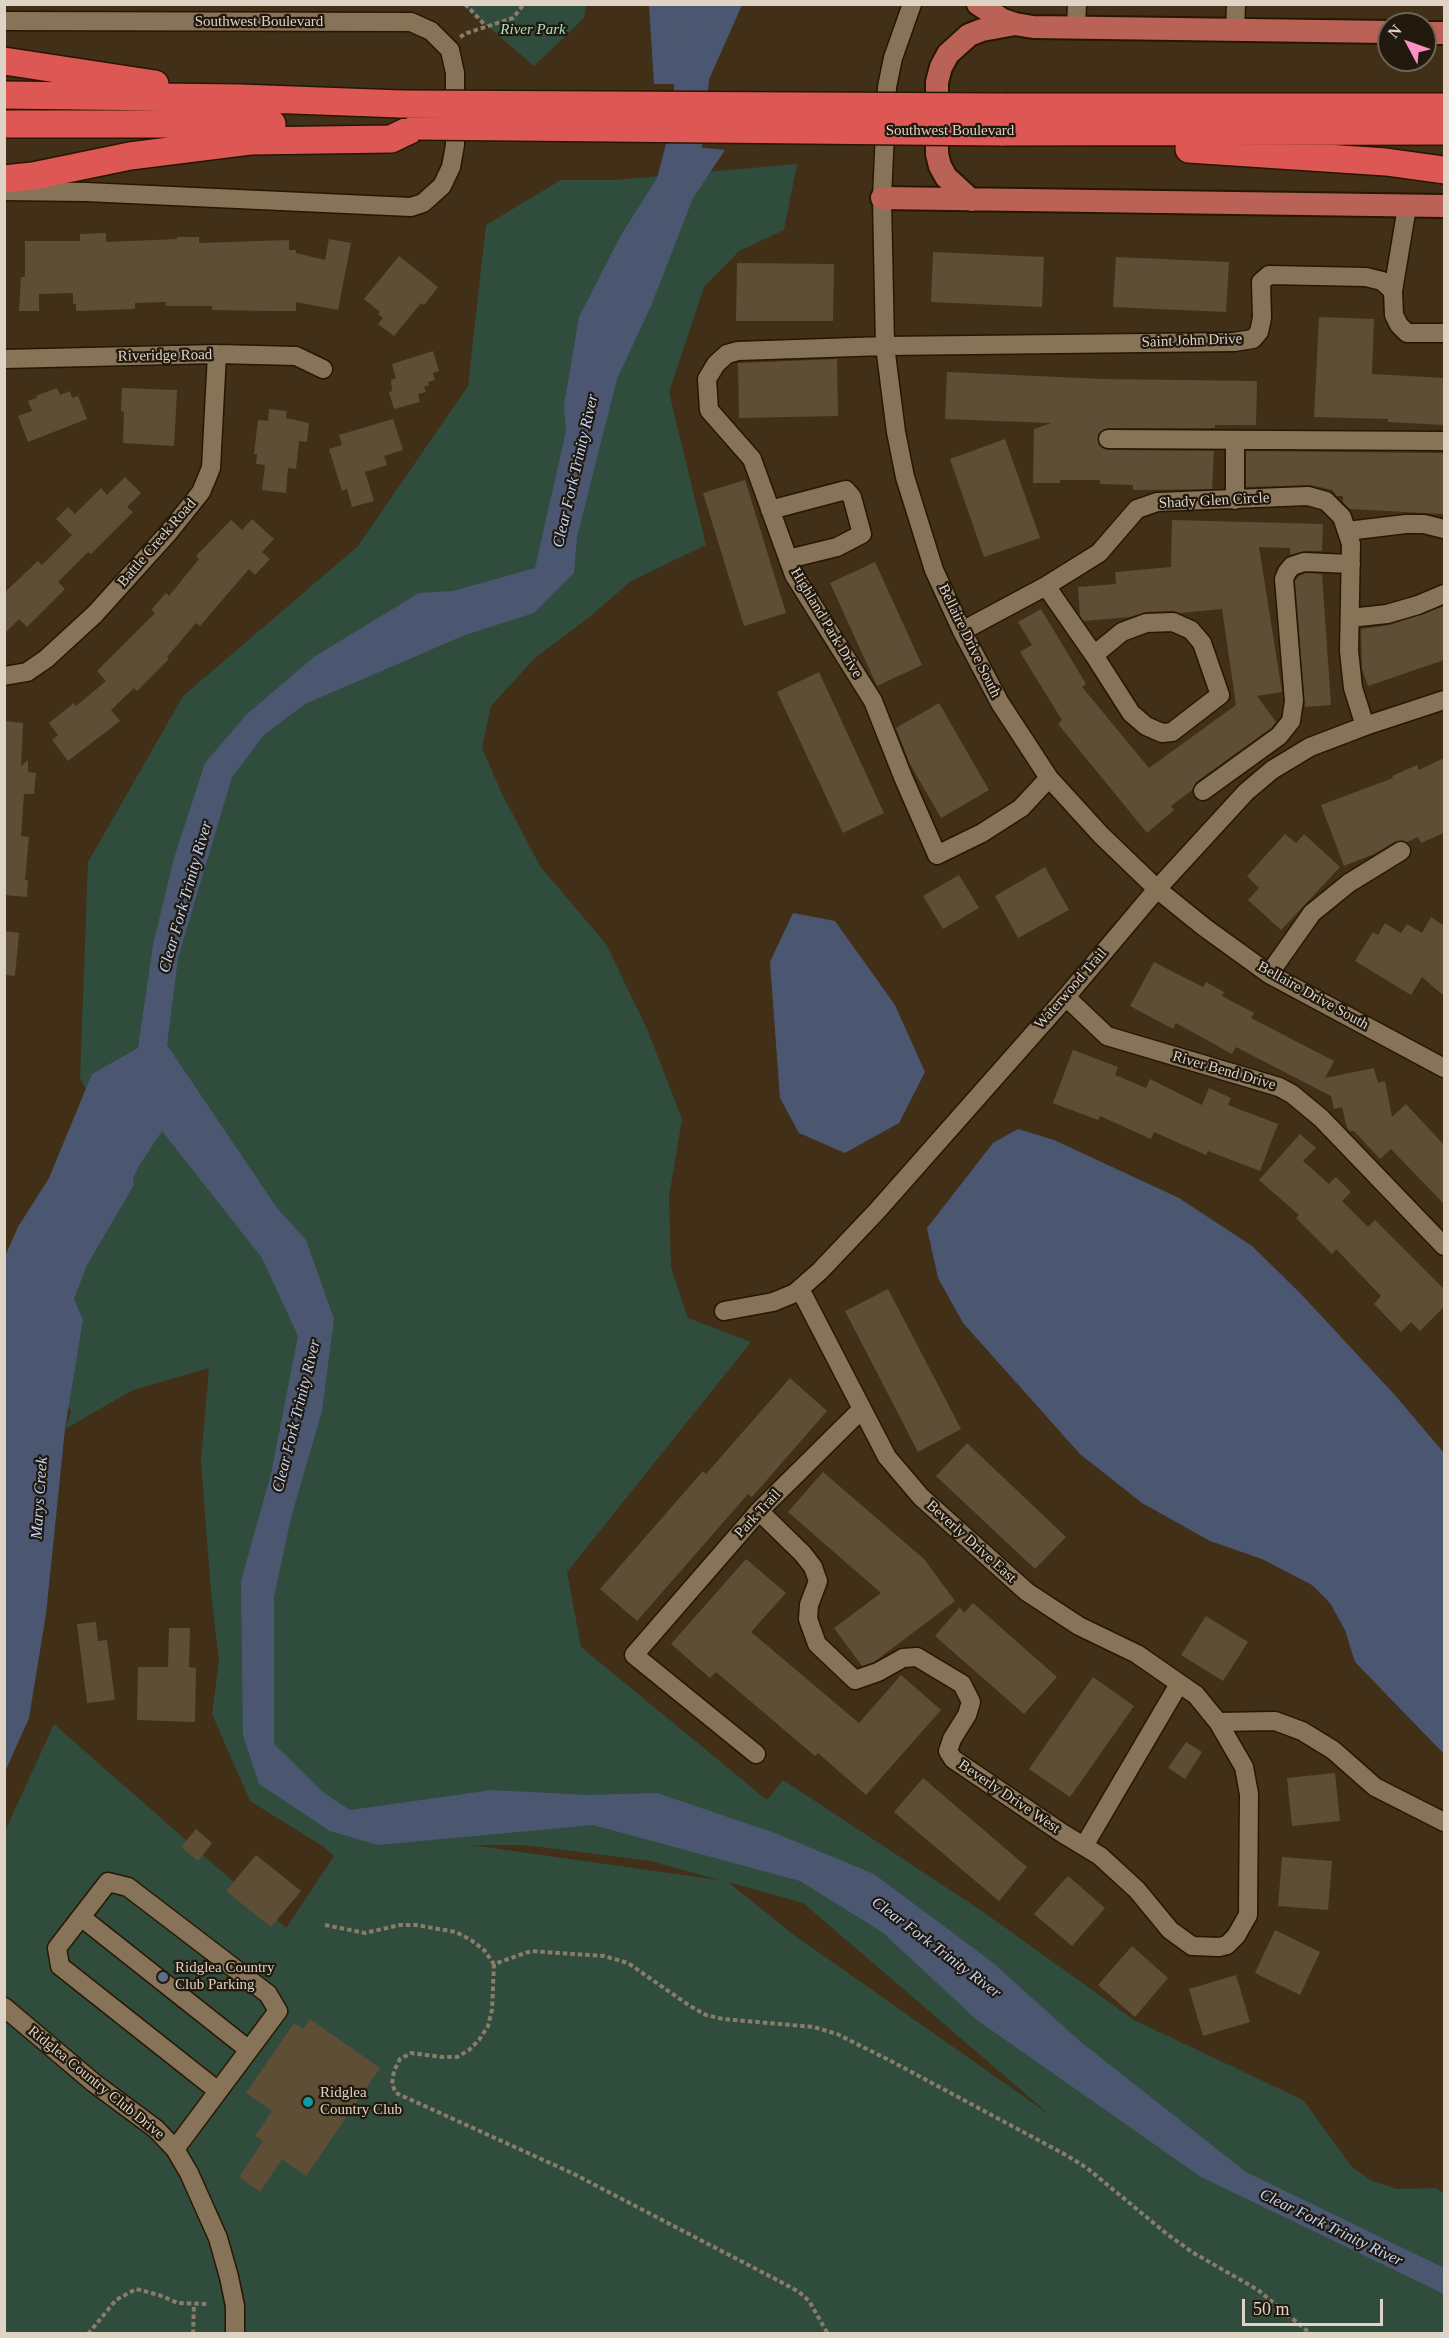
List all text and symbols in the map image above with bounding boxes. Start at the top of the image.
north arrow [1377,12,1437,72]
street label: Southwest Boulevard [195,13,323,31]
park label: River Park [500,21,566,39]
text: N [1384,21,1405,41]
street label: Southwest Boulevard [886,122,1014,140]
street label: Saint John Drive [1141,330,1243,352]
street label: Riveridge Road [118,346,212,366]
water label: Clear Fork Trinity River [549,392,603,550]
street label: Shady Glen Circle [1158,489,1270,513]
street label: Battle Creek Road [114,495,200,591]
street label: Highland Park Drive [786,565,866,681]
street label: Bellaire Drive South [934,581,1004,701]
water label: Clear Fork Trinity River [155,819,217,975]
street label: Waterwood Trail [1031,945,1111,1033]
street label: Bellaire Drive South [1254,958,1372,1034]
street label: River Bend Drive [1170,1048,1278,1094]
water label: Clear Fork Trinity River [269,1338,325,1494]
water label: Marys Creek [28,1456,52,1540]
street label: Park Trail [731,1486,785,1542]
street label: Beverly Drive East [922,1497,1020,1587]
street label: Beverly Drive West [955,1756,1063,1838]
water label: Clear Fork Trinity River [868,1893,1004,2003]
place label: Ridglea Country Club Parking [175,1959,275,1994]
marker: Ridglea Country Club Parking [156,1970,170,1984]
street label: Ridglea Country Club Drive [24,2022,168,2144]
place label: Ridglea Country Club [320,2084,402,2119]
marker: Ridglea Country Club [301,2095,315,2109]
water label: Clear Fork Trinity River [1256,2185,1406,2271]
scale bar [1245,2287,1386,2325]
text: 50 m [1253,2299,1290,2319]

